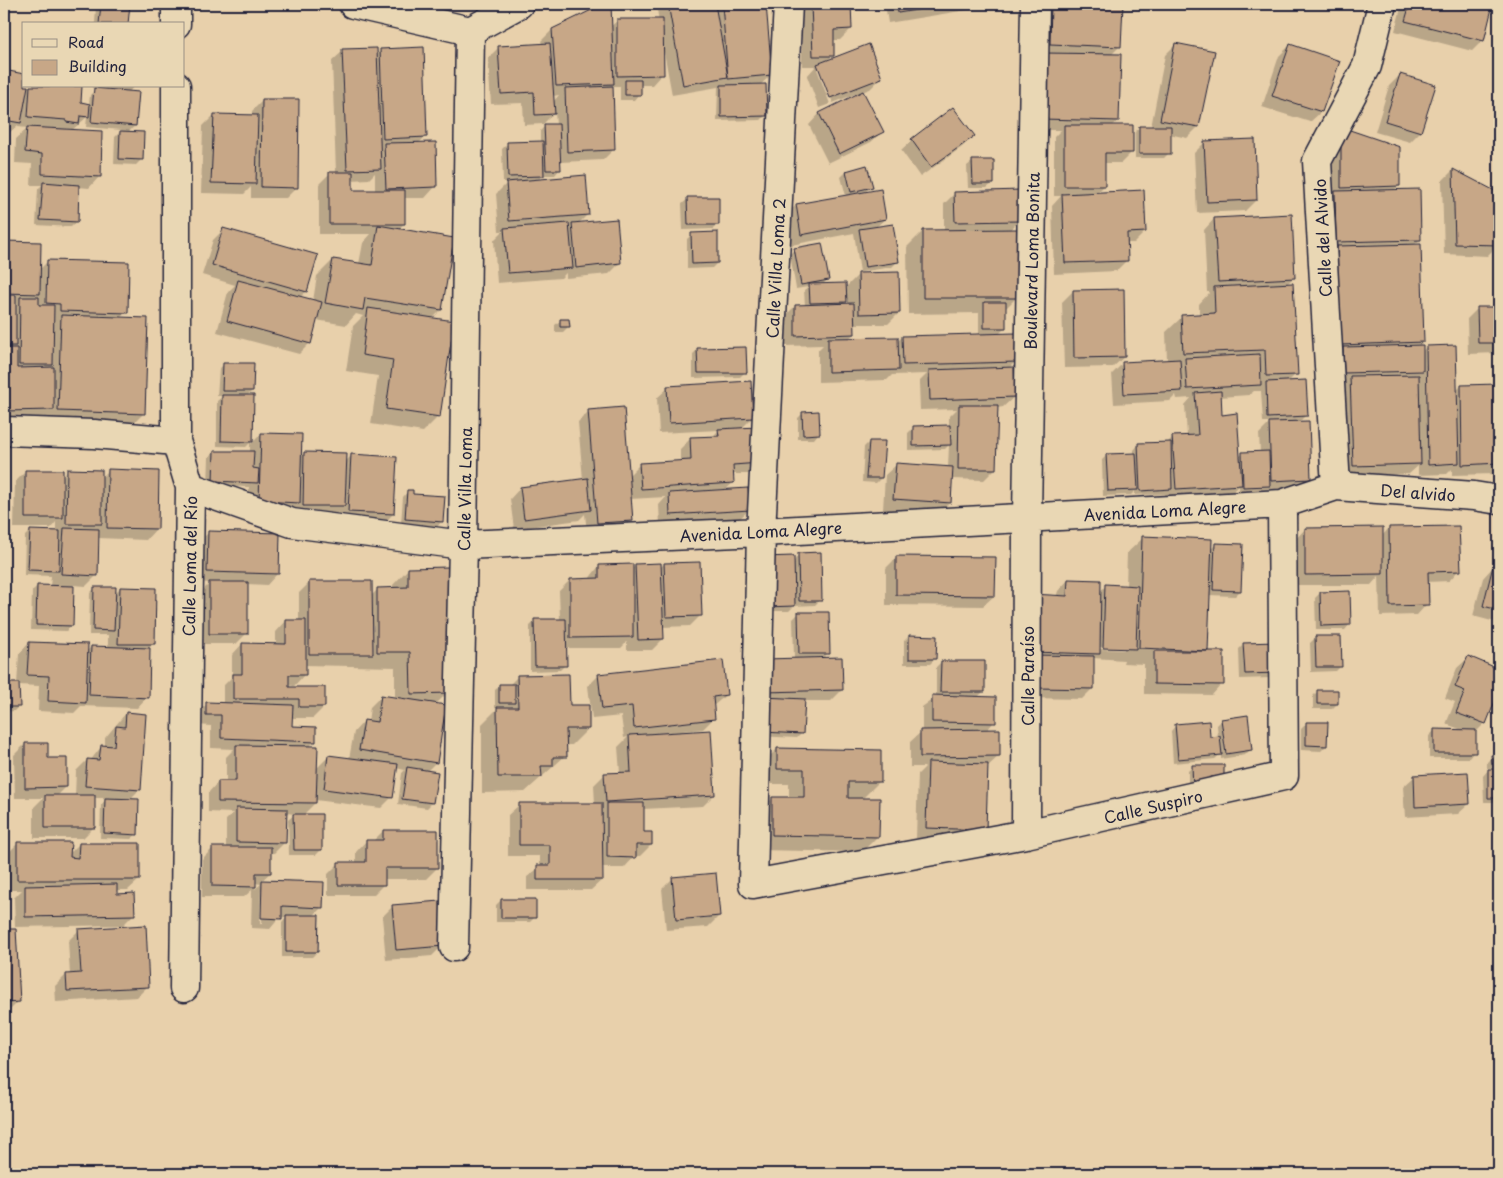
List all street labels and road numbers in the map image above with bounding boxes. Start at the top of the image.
street label: Boulevard Loma Bonita [1017,172,1045,350]
street label: Calle del Alvido [1307,178,1337,298]
street label: Calle Villa Loma 2 [759,197,791,339]
street label: Calle Villa Loma [451,427,477,551]
street label: Del alvido [1380,477,1456,507]
street label: Avenida Loma Alegre [1083,494,1247,526]
street label: Calle Loma del Río [176,496,202,636]
street label: Avenida Loma Alegre [679,515,843,547]
street label: Calle Paraíso [1015,626,1039,726]
street label: Calle Suspiro [1101,783,1205,829]

